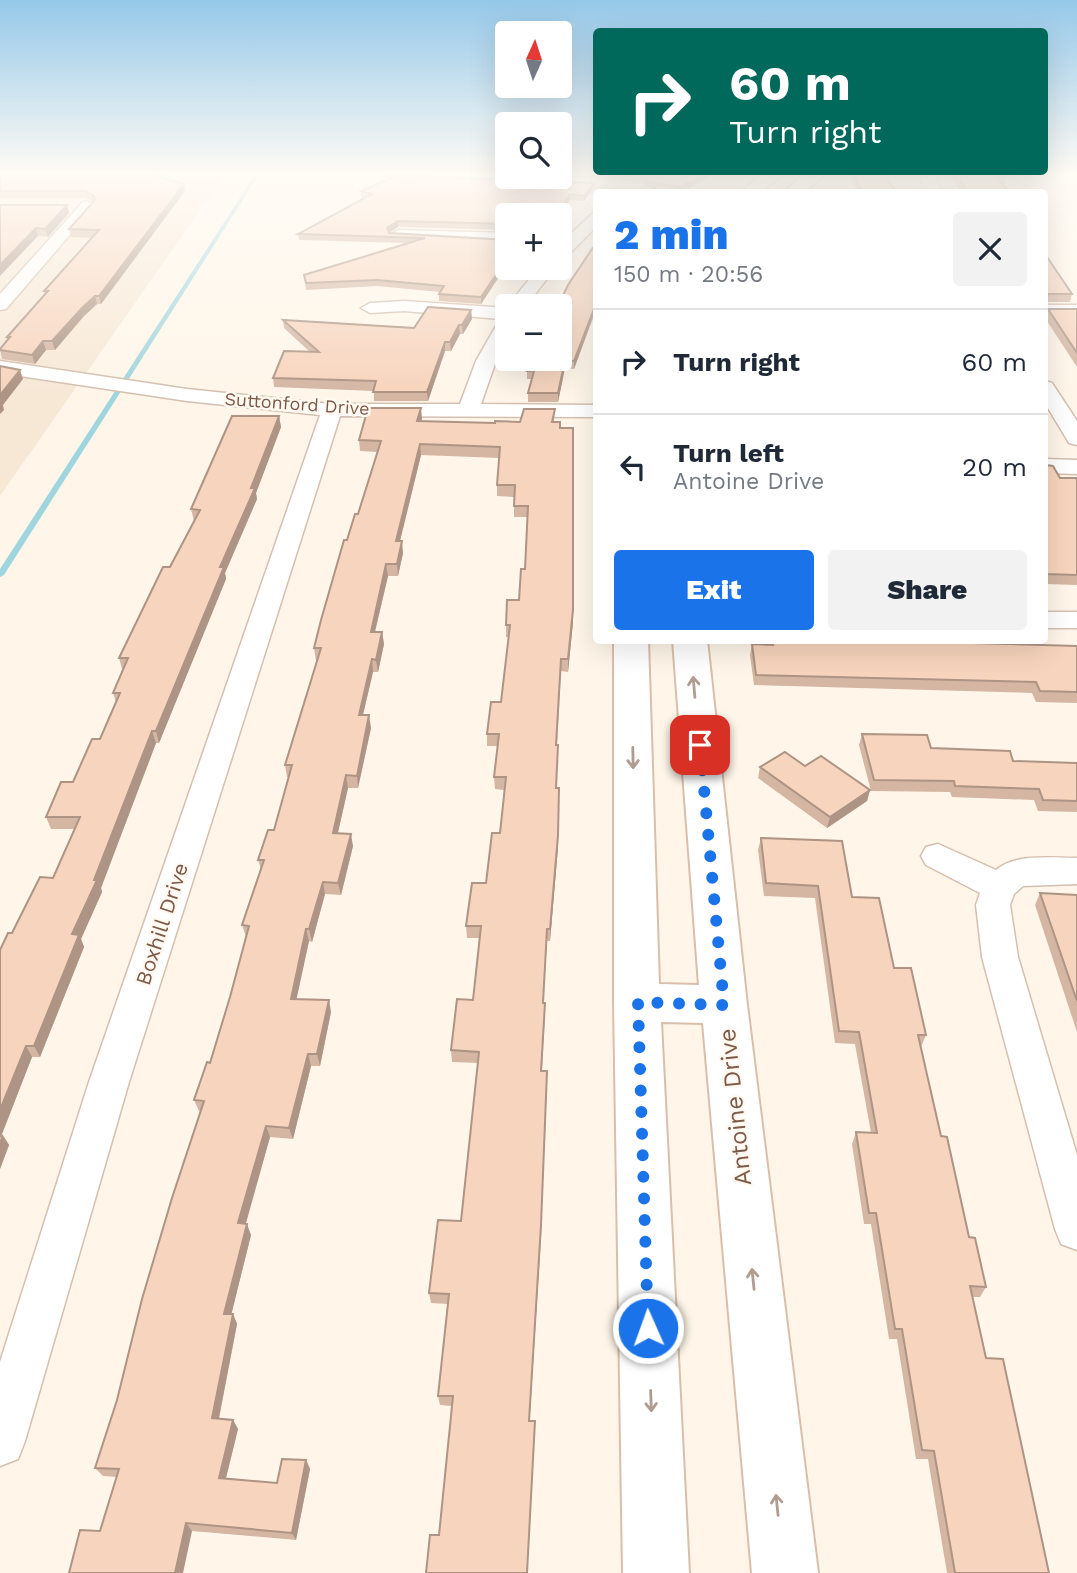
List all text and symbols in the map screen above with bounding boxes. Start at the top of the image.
north arrow [495,21,572,98]
map controls [495,21,572,371]
text: 60 m [729,54,851,112]
icon: right [614,56,705,147]
button: search [495,112,572,189]
text: Turn right [729,113,881,151]
button: + [495,203,572,280]
text: 2 min [614,210,728,259]
button: close [953,212,1027,286]
text: 150 m · 20:56 [614,261,763,288]
button: − [495,294,572,371]
icon: right [614,343,652,381]
text: Turn right [673,347,800,377]
text: 60 m [961,347,1027,377]
street label: Suttonford Drive [224,388,370,419]
text: Turn left [673,438,784,468]
icon: left [614,448,652,486]
text: 20 m [962,452,1027,482]
text: Antoine Drive [673,468,824,495]
button: Exit [614,550,814,630]
button: Share [828,550,1027,630]
one-way arrow [688,676,701,699]
pin [670,715,730,775]
icon: arrive [681,726,719,764]
one-way arrow [626,746,640,769]
street label: Boxhill Drive [130,860,193,988]
street label: Antoine Drive [713,1027,757,1187]
one-way arrow [746,1268,759,1291]
position arrow [611,1291,685,1365]
one-way arrow [644,1390,657,1413]
one-way arrow [771,1494,784,1517]

